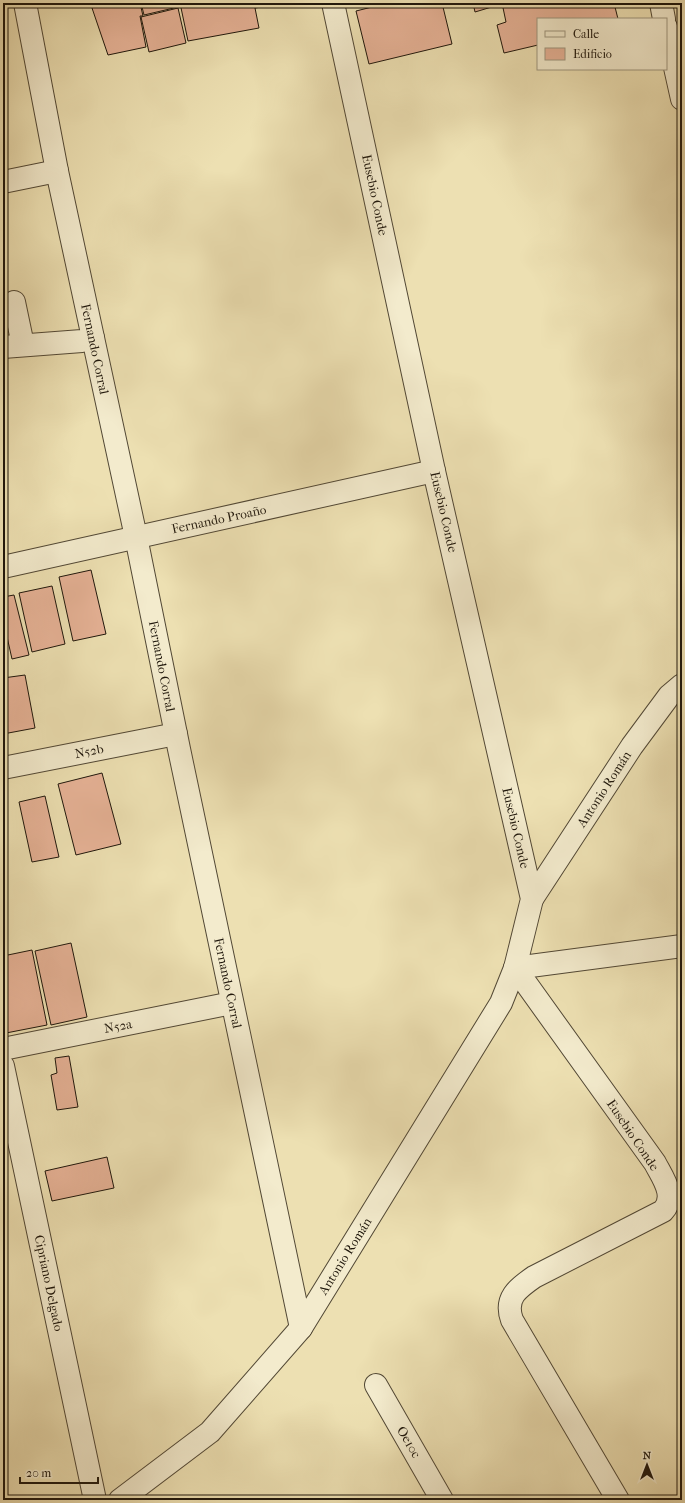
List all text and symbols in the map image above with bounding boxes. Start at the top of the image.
legend [537,18,667,70]
text: Calle [573,27,599,41]
text: Edificio [573,47,612,61]
street label: Eusebio Conde [359,153,391,238]
street label: Fernando Corral [78,302,112,396]
street label: Eusebio Conde [427,470,461,554]
street label: Fernando Proaño [170,502,268,536]
street label: Fernando Corral [146,619,178,713]
street label: N52b [73,741,105,761]
street label: Antonio Román [573,748,634,831]
street label: Eusebio Conde [499,786,533,870]
street label: Fernando Corral [211,936,245,1030]
street label: N52a [103,1016,134,1036]
street label: Eusebio Conde [604,1097,663,1174]
street label: Antonio Román [315,1214,375,1298]
street label: Cipriano Delgado [31,1233,67,1333]
street label: Oe10c [394,1423,424,1461]
north arrow [627,1445,667,1485]
text: N [643,1449,652,1462]
scale bar [20,1459,98,1485]
text: 20 m [26,1466,51,1480]

